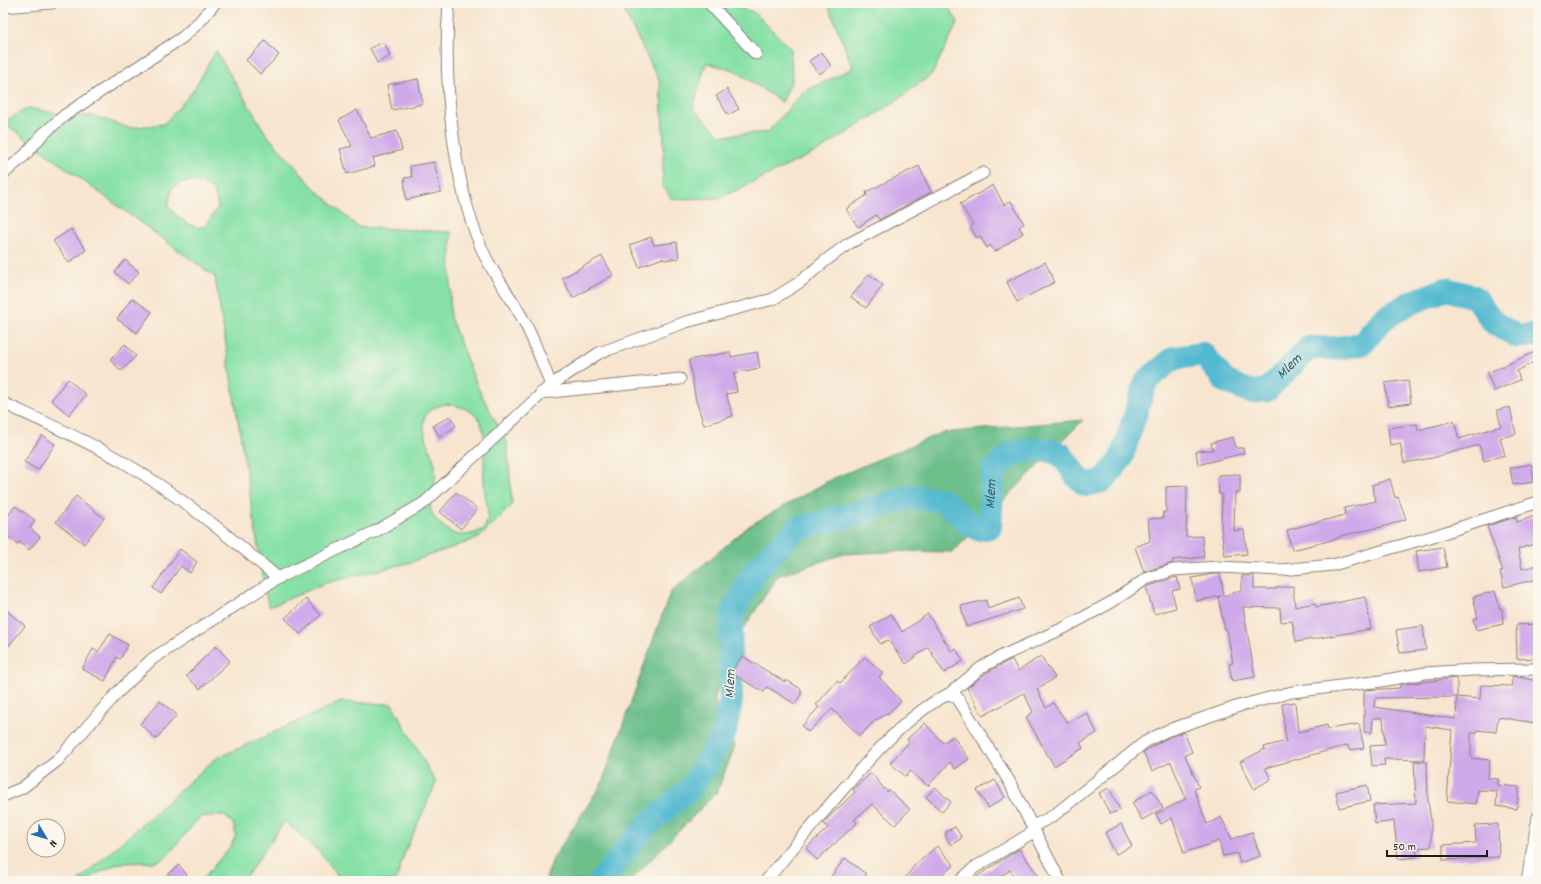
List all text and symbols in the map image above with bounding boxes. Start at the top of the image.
water label: Mlem [1272,348,1309,385]
water label: Mlem [980,478,1004,509]
water label: Mlem [719,668,743,699]
north arrow [26,818,66,858]
scale bar [1387,832,1487,858]
text: N [44,836,60,850]
text: 50 m [1393,839,1416,856]

